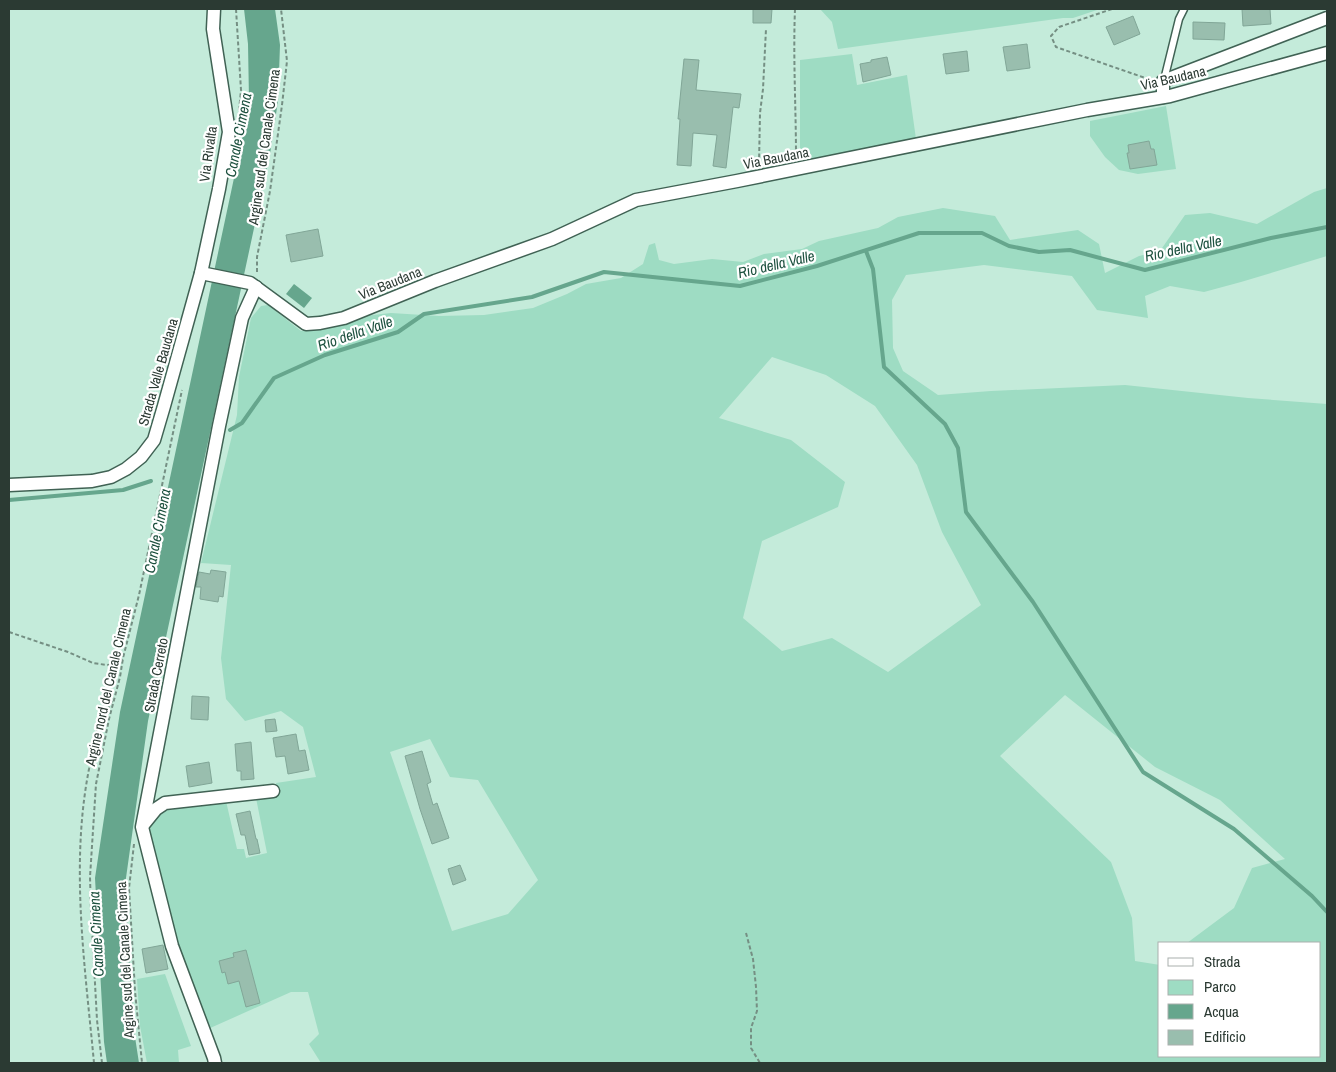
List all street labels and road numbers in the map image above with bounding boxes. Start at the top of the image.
street label: Via Baudana [1139,62,1208,94]
street label: Argine sud del Canale Cimena [244,67,284,227]
street label: Via Rivalta [195,124,221,183]
street label: Via Baudana [742,143,811,173]
street label: Via Baudana [356,262,425,304]
street label: Strada Valle Baudana [134,316,182,428]
street label: Argine nord del Canale Cimena [81,606,135,769]
street label: Strada Cerreto [140,636,172,714]
street label: Argine sud del Canale Cimena [112,881,138,1040]

